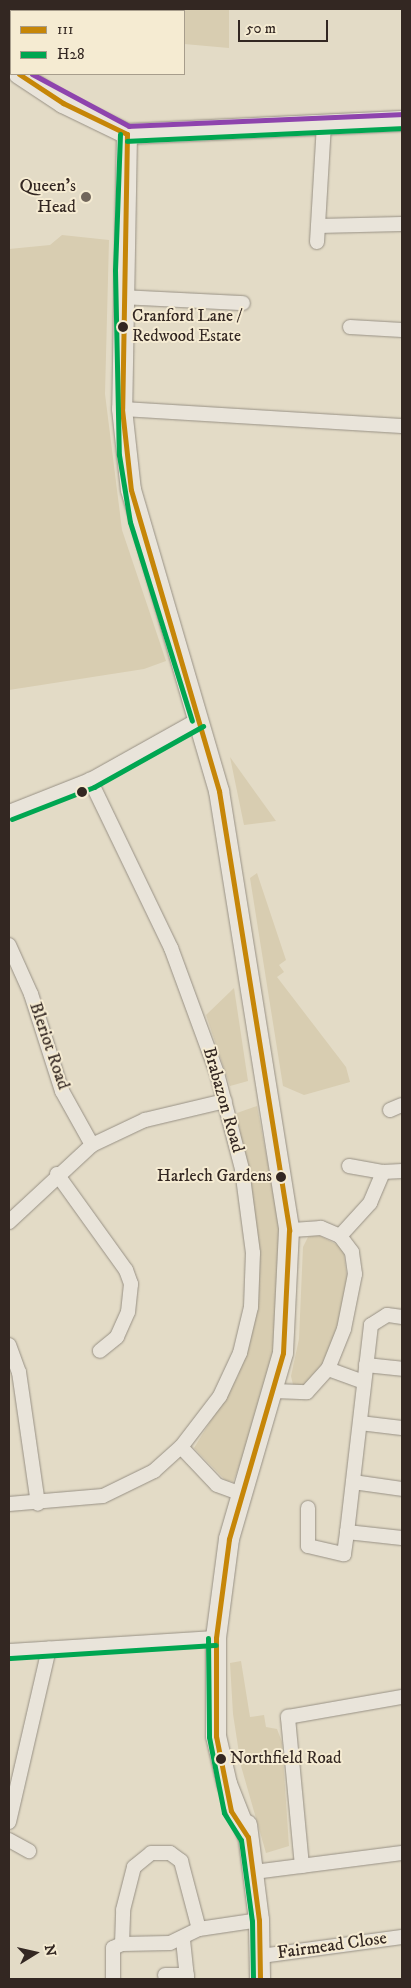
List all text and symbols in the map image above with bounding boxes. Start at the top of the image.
legend [10,10,185,75]
scale bar [241,10,331,42]
text: 50 m [246,19,276,38]
text: 111 [57,20,74,39]
text: H28 [57,45,84,64]
place label: Queen's Head [19,176,76,218]
marker: Queen's Head [80,191,92,203]
place label: Cranford Lane / Redwood Estate [132,307,241,347]
marker: Cranford Lane / Redwood Estate [118,322,128,332]
unlabelled marker [77,787,87,797]
street label: Bleriot Road [24,999,74,1093]
street label: Brabazon Road [198,1045,248,1155]
place label: Harlech Gardens [157,1167,272,1187]
marker: Harlech Gardens [276,1172,286,1182]
place label: Northfield Road [230,1749,342,1769]
marker: Northfield Road [216,1754,226,1764]
north arrow [10,1928,60,1978]
street label: Fairmead Close [276,1928,388,1964]
text: N [40,1943,60,1958]

